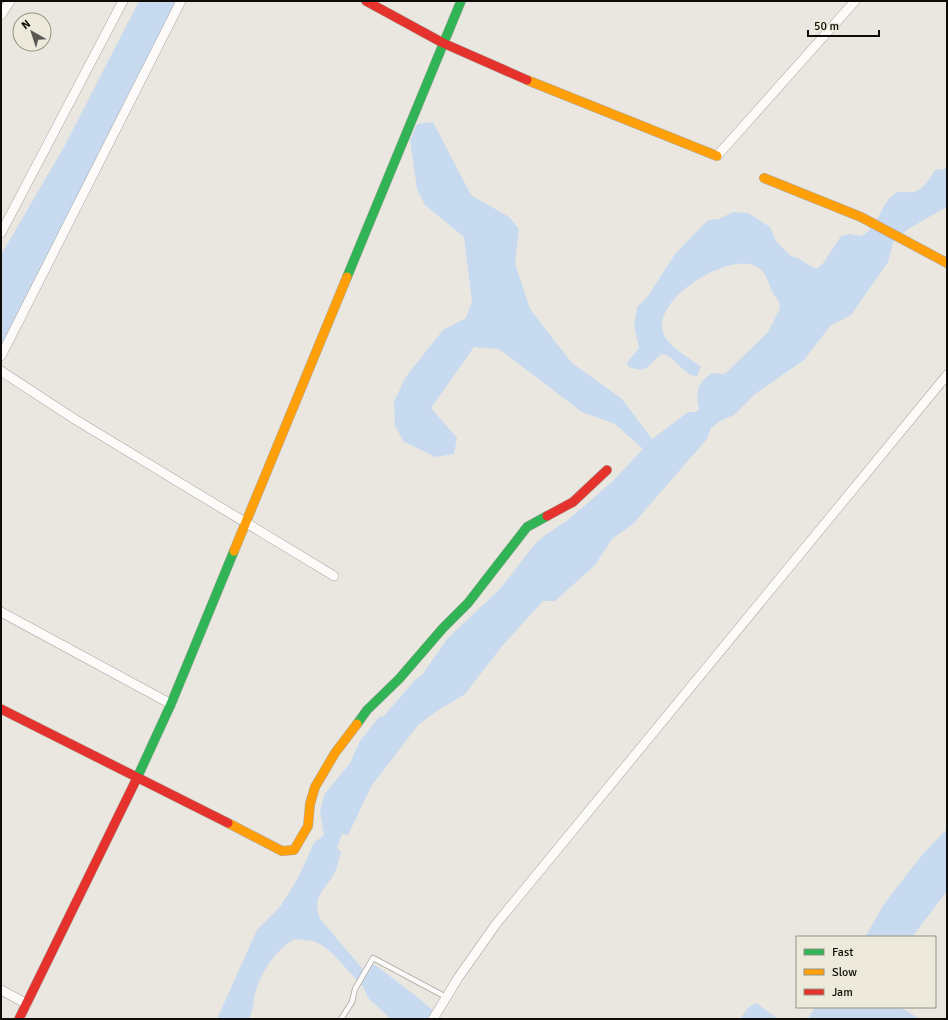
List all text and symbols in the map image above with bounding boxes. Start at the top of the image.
north arrow [12,12,52,52]
scale bar [808,12,879,38]
text: N [19,17,33,32]
text: 50 m [814,19,839,34]
legend [796,936,936,1008]
text: Fast [832,945,853,960]
text: Slow [832,965,857,980]
text: Jam [832,985,853,1000]

